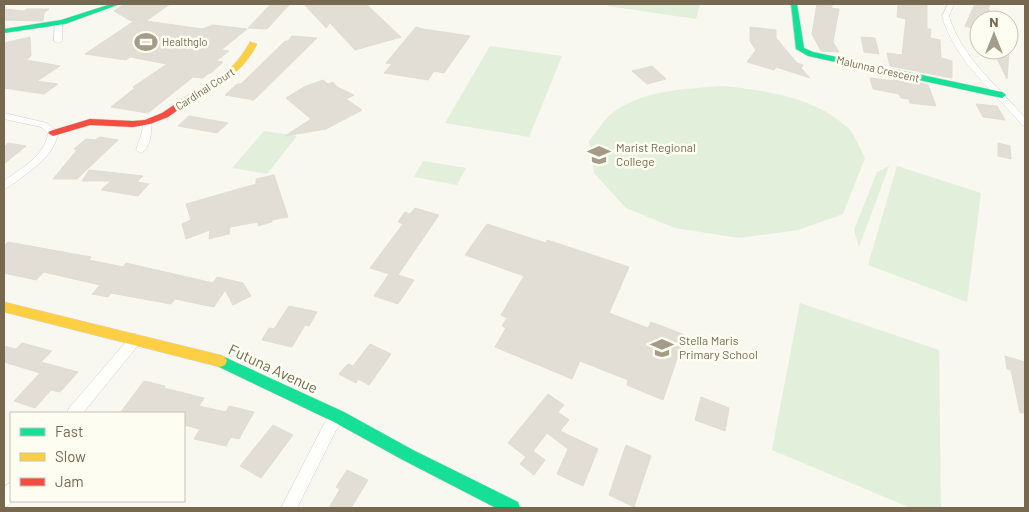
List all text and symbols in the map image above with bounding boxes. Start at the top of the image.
north arrow [969,10,1019,60]
text: N [989,13,999,30]
sports icon: Healthglo [133,29,159,55]
place label: Healthglo [162,35,208,48]
street label: Malunna Crescent [835,53,921,84]
street label: Cardinal Court [173,65,237,113]
place label: Marist Regional College [616,140,696,168]
school or university icon: Marist Regional College [586,142,612,168]
place label: Stella Maris Primary School [679,333,758,361]
school or university icon: Stella Maris Primary School [649,335,675,361]
street label: Futuna Avenue [226,340,321,397]
legend [10,412,185,502]
text: Fast [55,422,83,440]
text: Slow [55,447,86,465]
text: Jam [55,472,84,490]

